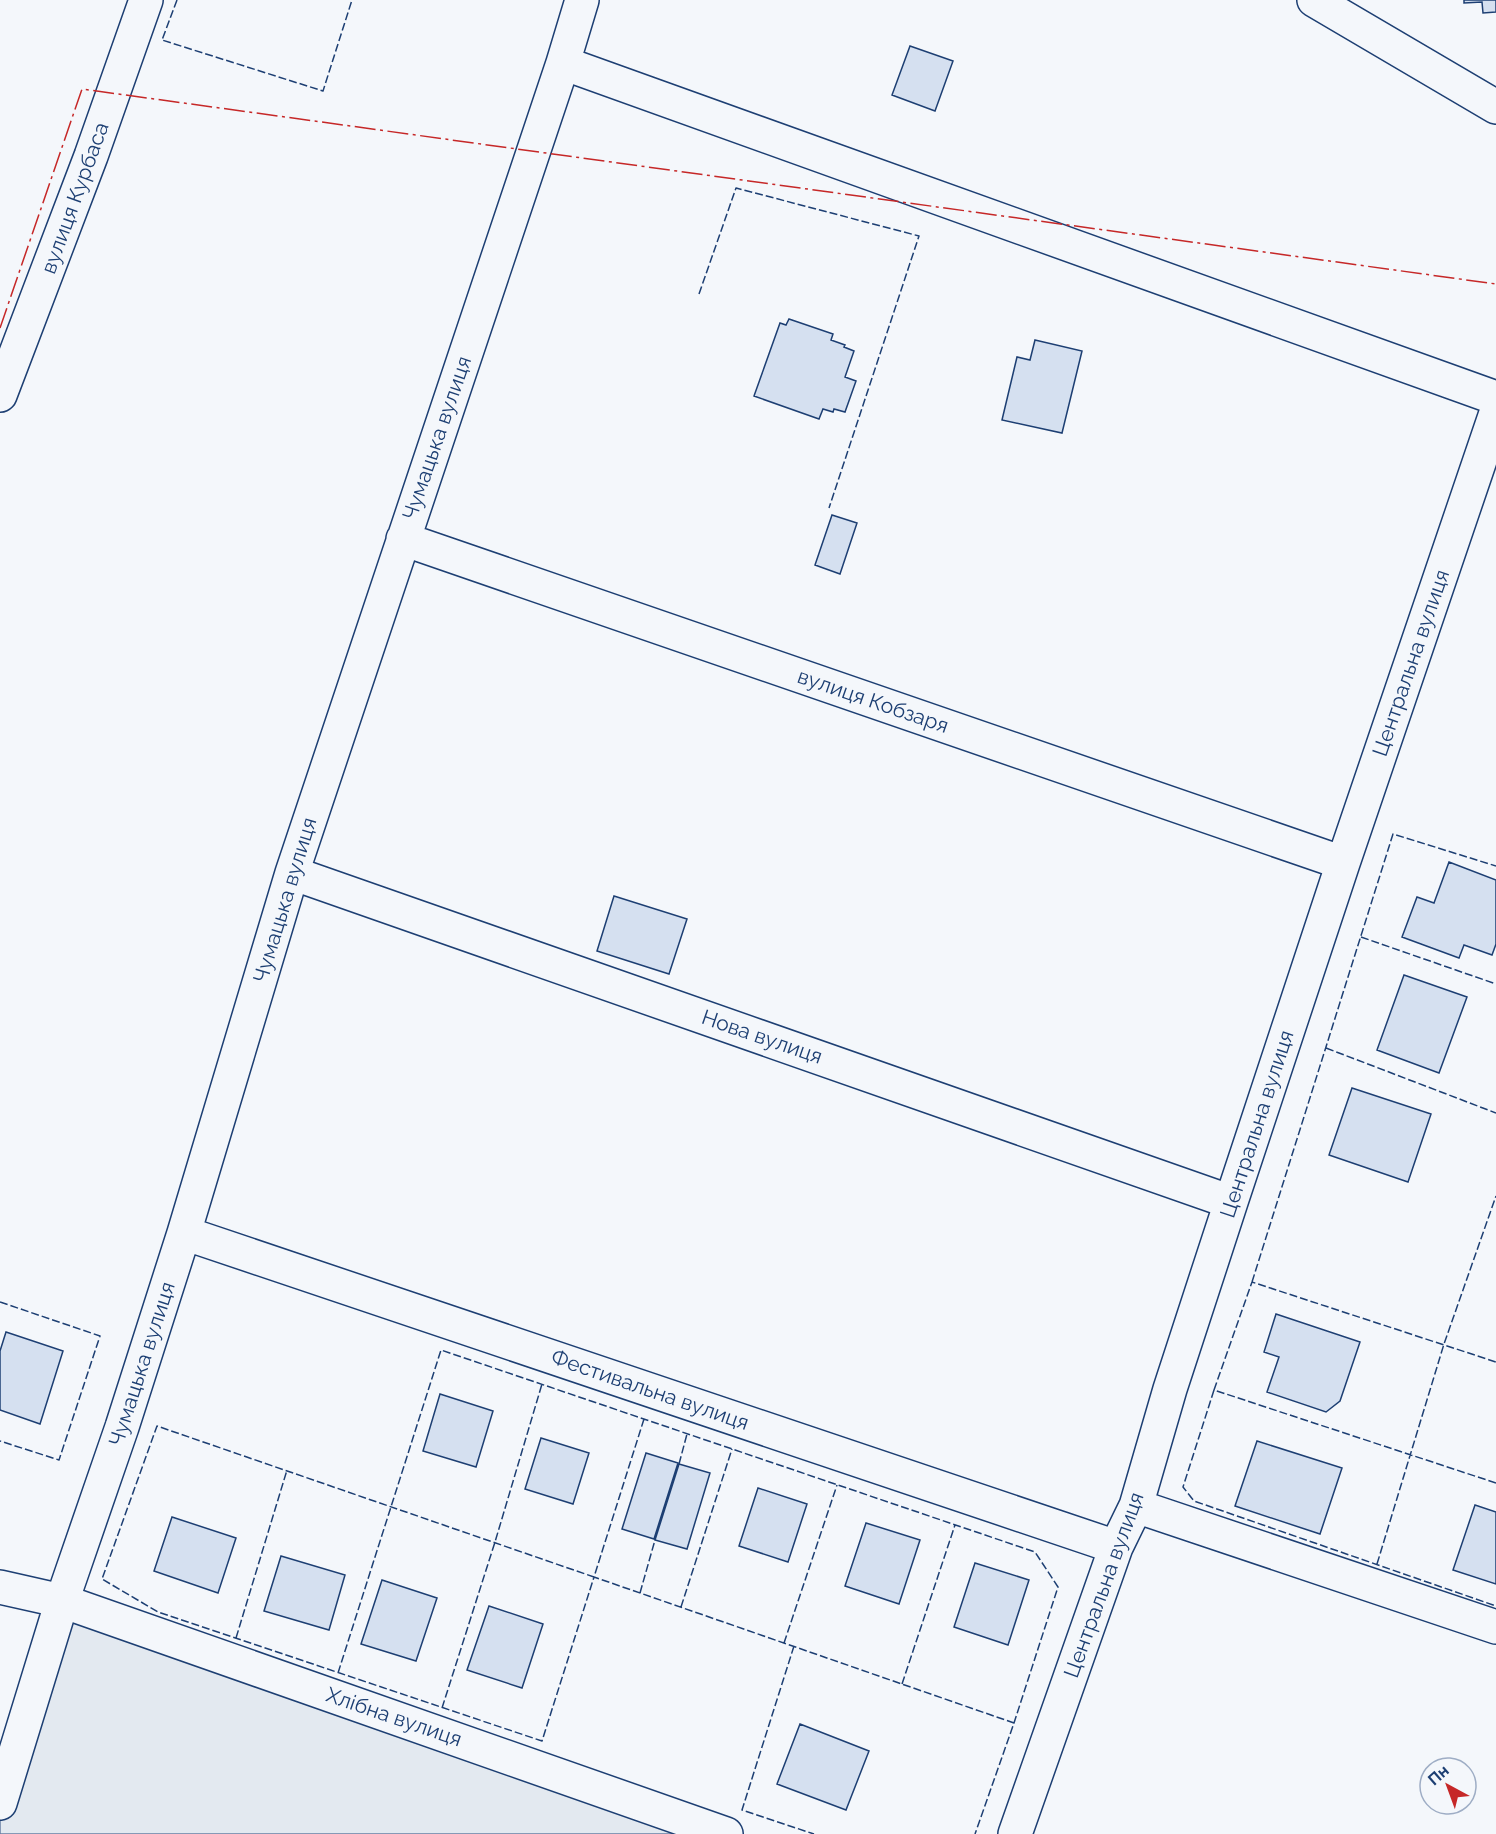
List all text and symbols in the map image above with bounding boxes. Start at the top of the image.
street label: вулиця Курбаса [36,119,114,277]
street label: Чумацька вулиця [397,353,476,523]
street label: Центральна вулиця [1367,566,1454,759]
street label: вулиця Кобзаря [794,663,952,738]
street label: Чумацька вулиця [248,814,322,985]
street label: Нова вулиця [699,1004,826,1069]
street label: Центральна вулиця [1214,1027,1299,1221]
street label: Чумацька вулиця [103,1279,180,1449]
street label: Фестивальна вулиця [548,1344,752,1435]
street label: Центральна вулиця [1058,1489,1149,1681]
street label: Хлібна вулиця [323,1682,465,1751]
north arrow [1418,1756,1478,1816]
text: Пн [1424,1761,1453,1789]

